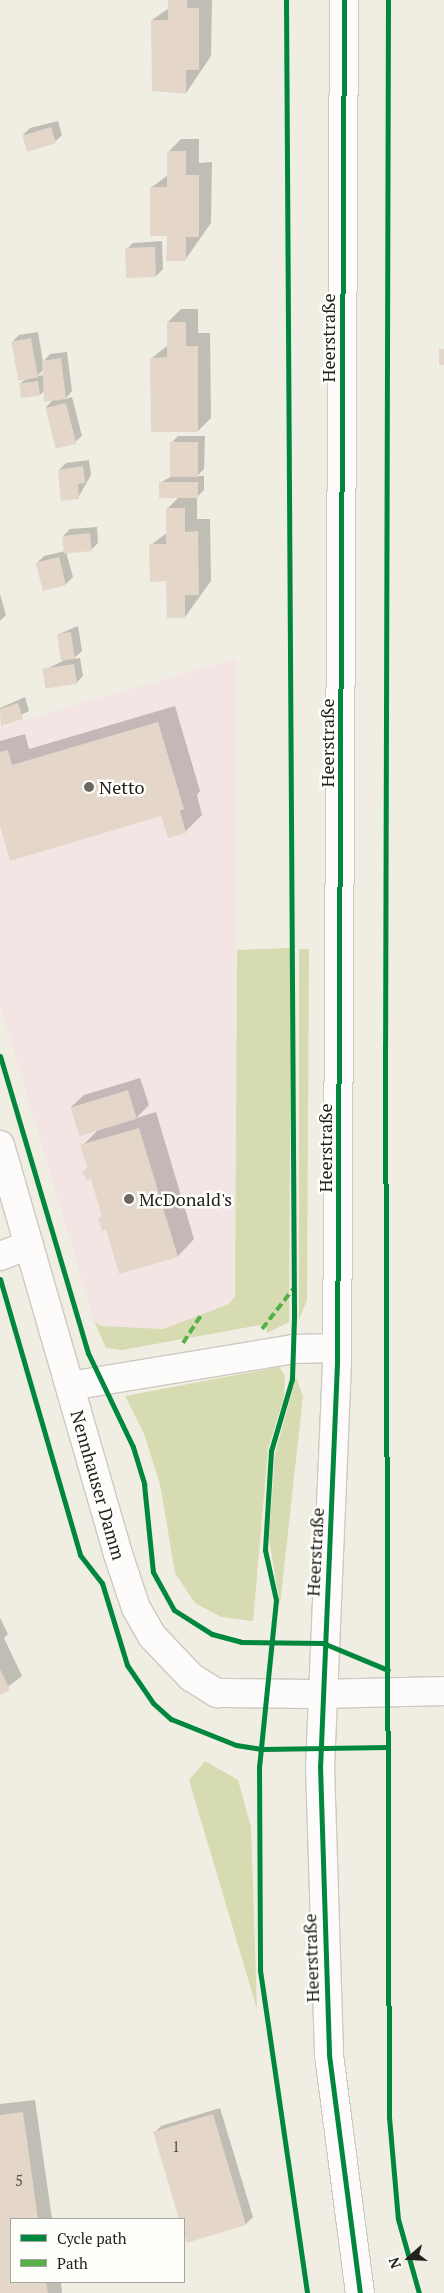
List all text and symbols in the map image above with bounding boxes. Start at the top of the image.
street label: Heerstraße [317,293,339,383]
street label: Heerstraße [316,698,338,788]
place label: Netto [99,776,145,798]
marker: Netto [83,781,95,793]
street label: Heerstraße [314,1103,336,1193]
place label: McDonald's [139,1188,232,1210]
marker: McDonald's [123,1193,135,1205]
street label: Nennhauser Damm [66,1408,130,1562]
street label: Heerstraße [302,1507,328,1597]
street label: Heerstraße [299,1913,323,2003]
house number: 1 [172,2138,180,2156]
house number: 5 [15,2172,23,2190]
legend [10,2218,185,2283]
text: Cycle path [57,2228,127,2248]
north arrow [384,2233,434,2283]
text: Path [57,2253,88,2273]
text: N [384,2255,405,2271]

